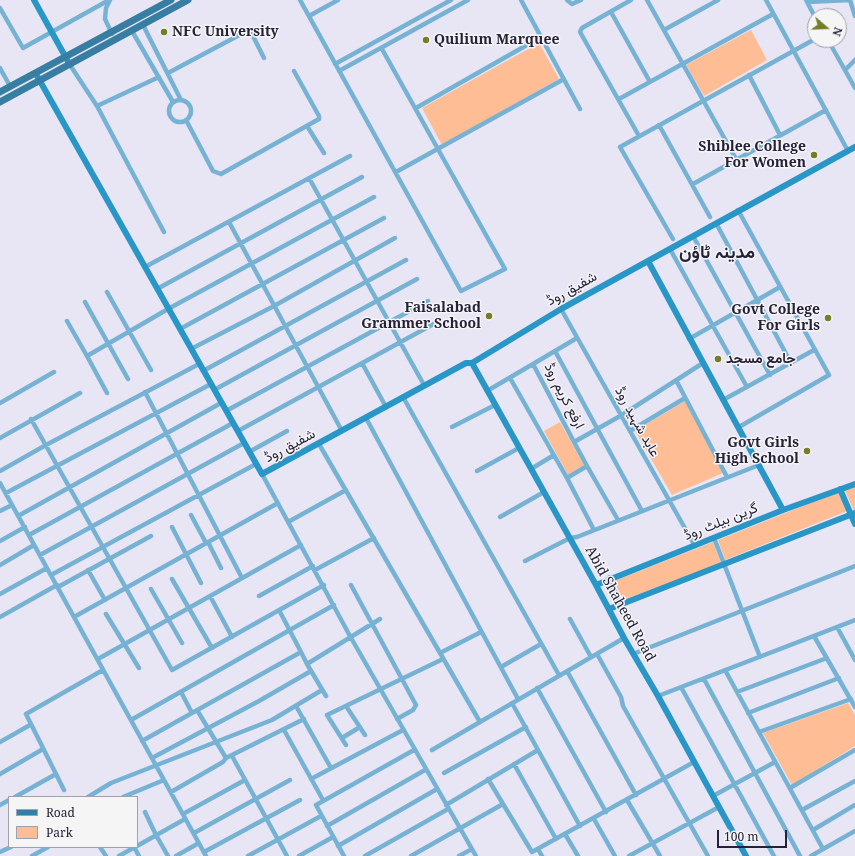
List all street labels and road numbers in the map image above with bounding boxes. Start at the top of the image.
street label: شفیق روڈ [544,268,600,310]
street label: ارفع کریم روڈ [540,360,588,432]
street label: عابد شہید روڈ [611,384,663,460]
street label: شفیق روڈ [262,426,318,466]
street label: گرین بیلٹ روڈ [682,500,760,544]
street label: Abid Shaheed Road [581,543,659,665]

